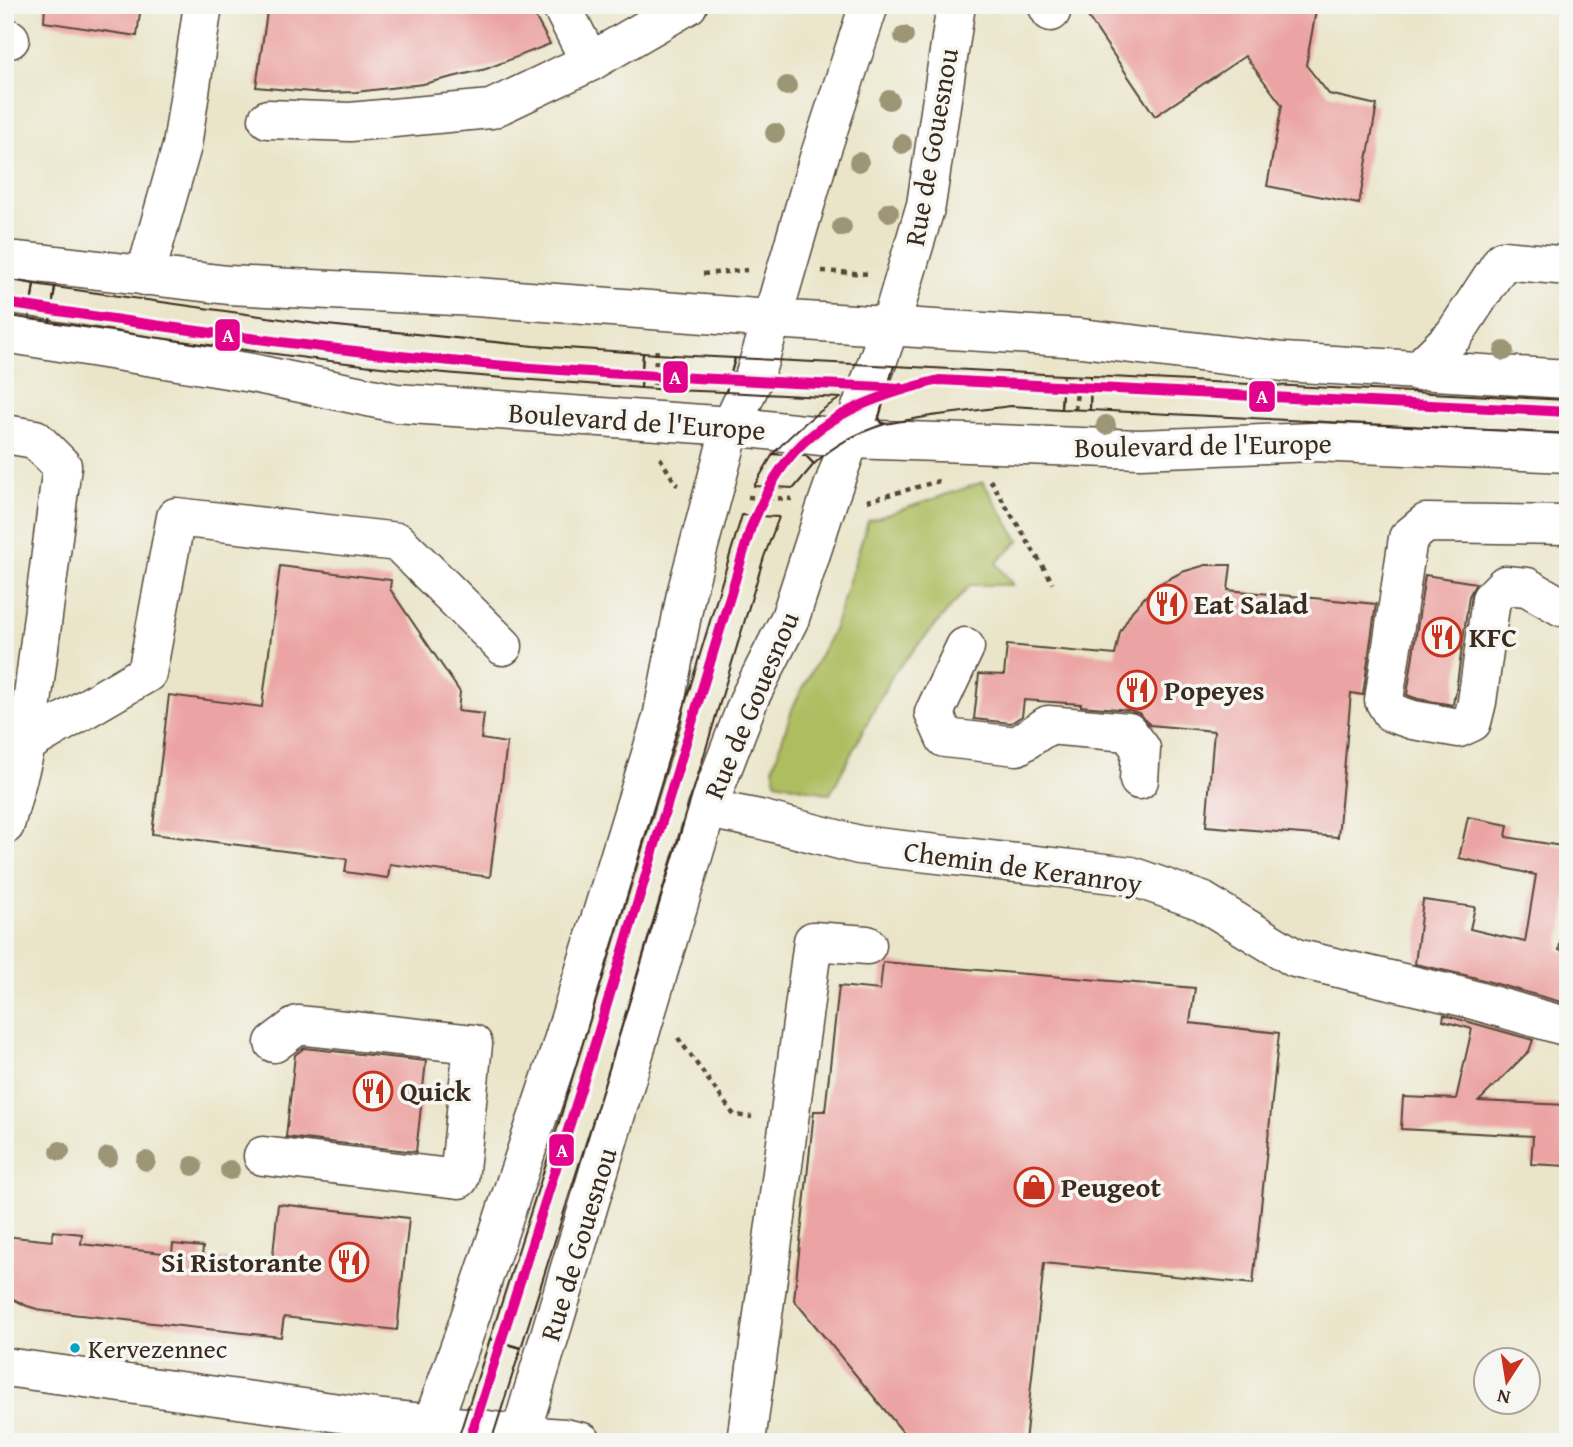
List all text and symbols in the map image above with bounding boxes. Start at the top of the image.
street label: Rue de Gouesnou [893,45,968,249]
line badge: A [214,318,241,352]
text: A [222,321,234,349]
line badge: A [662,360,689,394]
text: A [669,363,681,391]
line badge: A [1248,380,1276,413]
text: A [1256,382,1268,410]
street label: Boulevard de l'Europe [507,391,767,450]
street label: Boulevard de l'Europe [1074,422,1332,467]
restaurant icon: Eat Salad [1146,583,1188,625]
place label: Eat Salad [1194,583,1309,624]
street label: Rue de Gouesnou [693,605,809,805]
restaurant icon: KFC [1421,616,1463,658]
place label: KFC [1469,616,1517,657]
restaurant icon: Popeyes [1116,669,1158,711]
place label: Popeyes [1164,669,1264,710]
street label: Chemin de Keranroy [901,829,1145,904]
restaurant icon: Quick [352,1070,394,1112]
place label: Quick [400,1070,472,1111]
line badge: A [548,1133,575,1167]
text: A [556,1136,568,1164]
street label: Rue de Gouesnou [529,1142,626,1346]
shop icon: Peugeot [1013,1166,1055,1208]
place label: Peugeot [1061,1166,1162,1207]
place label: Si Ristorante [161,1241,322,1282]
restaurant icon: Si Ristorante [328,1241,370,1283]
place label: Kervezennec [88,1329,227,1368]
marker: Kervezennec [68,1341,82,1355]
north arrow [1472,1346,1542,1416]
text: N [1494,1383,1513,1413]

